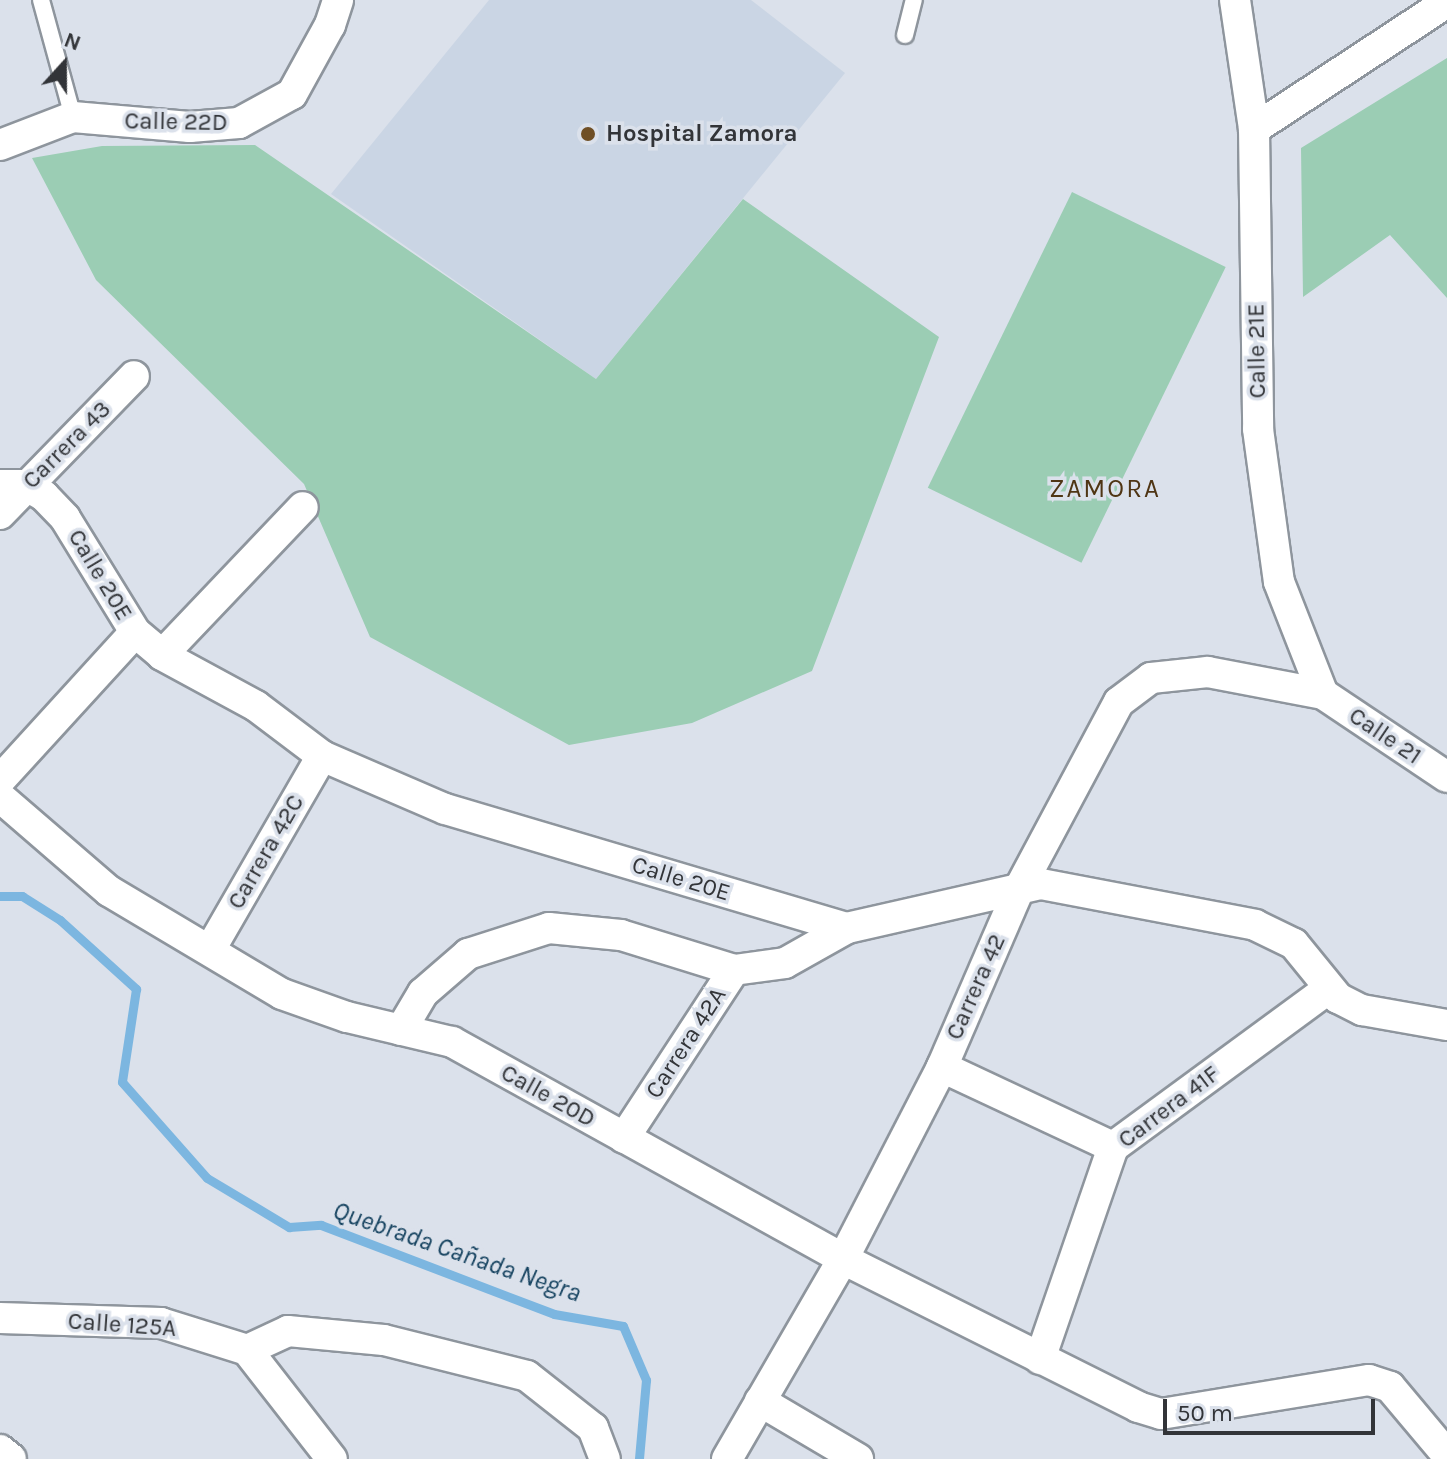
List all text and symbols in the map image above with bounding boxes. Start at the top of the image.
north arrow [24,24,104,104]
text: N [61,27,85,57]
street label: Calle 22D [124,107,228,137]
place label: Hospital Zamora [606,120,798,148]
marker: Hospital Zamora [577,123,599,145]
street label: Calle 21E [1242,303,1272,399]
street label: Carrera 43 [17,395,117,495]
district label: ZAMORA [1049,473,1161,505]
street label: Calle 20E [62,524,138,626]
street label: Calle 21 [1343,701,1427,771]
street label: Carrera 42C [222,790,310,914]
street label: Calle 20E [628,850,734,908]
street label: Carrera 42 [940,930,1012,1044]
street label: Carrera 42A [640,982,732,1104]
street label: Calle 20D [496,1058,600,1134]
street label: Carrera 41F [1113,1060,1225,1154]
water label: Quebrada Cañada Negra [329,1195,585,1309]
street label: Calle 125A [67,1307,177,1343]
scale bar [1167,1383,1379,1433]
text: 50 m [1177,1399,1233,1427]

